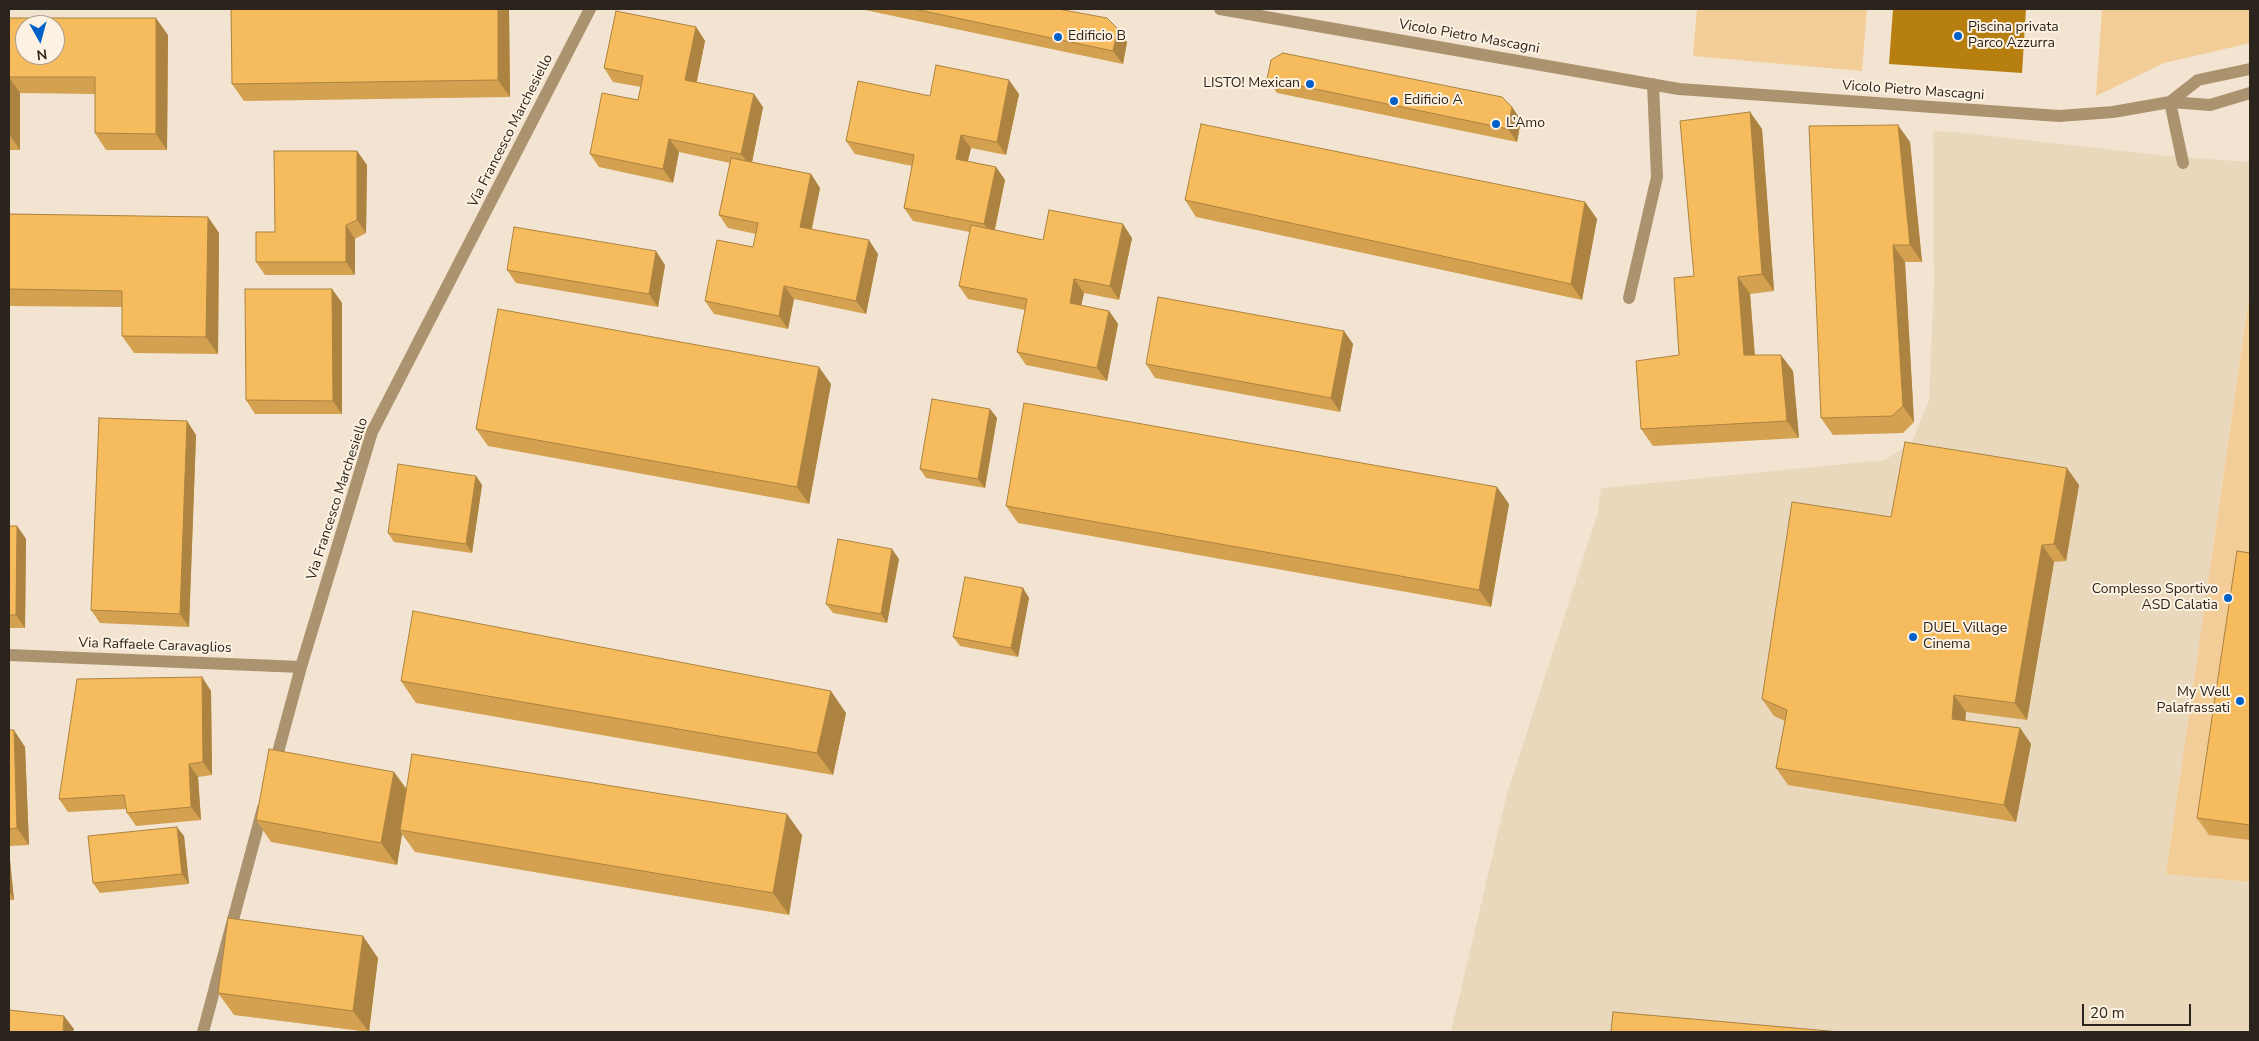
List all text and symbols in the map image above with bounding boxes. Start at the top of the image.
north arrow [15,15,65,65]
street label: Vicolo Pietro Mascagni [1397,16,1541,58]
place label: Piscina privata Parco Azzurra [1968,20,2059,52]
place label: Edificio B [1068,29,1126,45]
marker: Piscina privata Parco Azzurra [1952,30,1964,42]
marker: Edificio B [1052,31,1064,43]
text: N [35,44,48,64]
street label: Via Francesco Marchesiello [465,52,557,210]
place label: LISTO! Mexican [1203,76,1300,92]
marker: LISTO! Mexican [1304,78,1316,90]
street label: Vicolo Pietro Mascagni [1841,78,1985,104]
place label: Edificio A [1404,93,1463,109]
marker: Edificio A [1388,95,1400,107]
place label: L’Amo [1506,116,1545,132]
marker: L’Amo [1490,118,1502,130]
street label: Via Francesco Marchesiello [304,416,372,582]
place label: Complesso Sportivo ASD Calatia [2092,582,2218,614]
marker: Complesso Sportivo ASD Calatia [2222,592,2234,604]
place label: DUEL Village Cinema [1923,621,2007,654]
marker: DUEL Village Cinema [1907,631,1919,643]
street label: Via Raffaele Caravaglios [78,635,232,657]
place label: My Well Palafrassati [2156,685,2230,718]
marker: My Well Palafrassati [2234,695,2246,707]
scale bar [2084,994,2193,1026]
text: 20 m [2090,1003,2125,1023]

